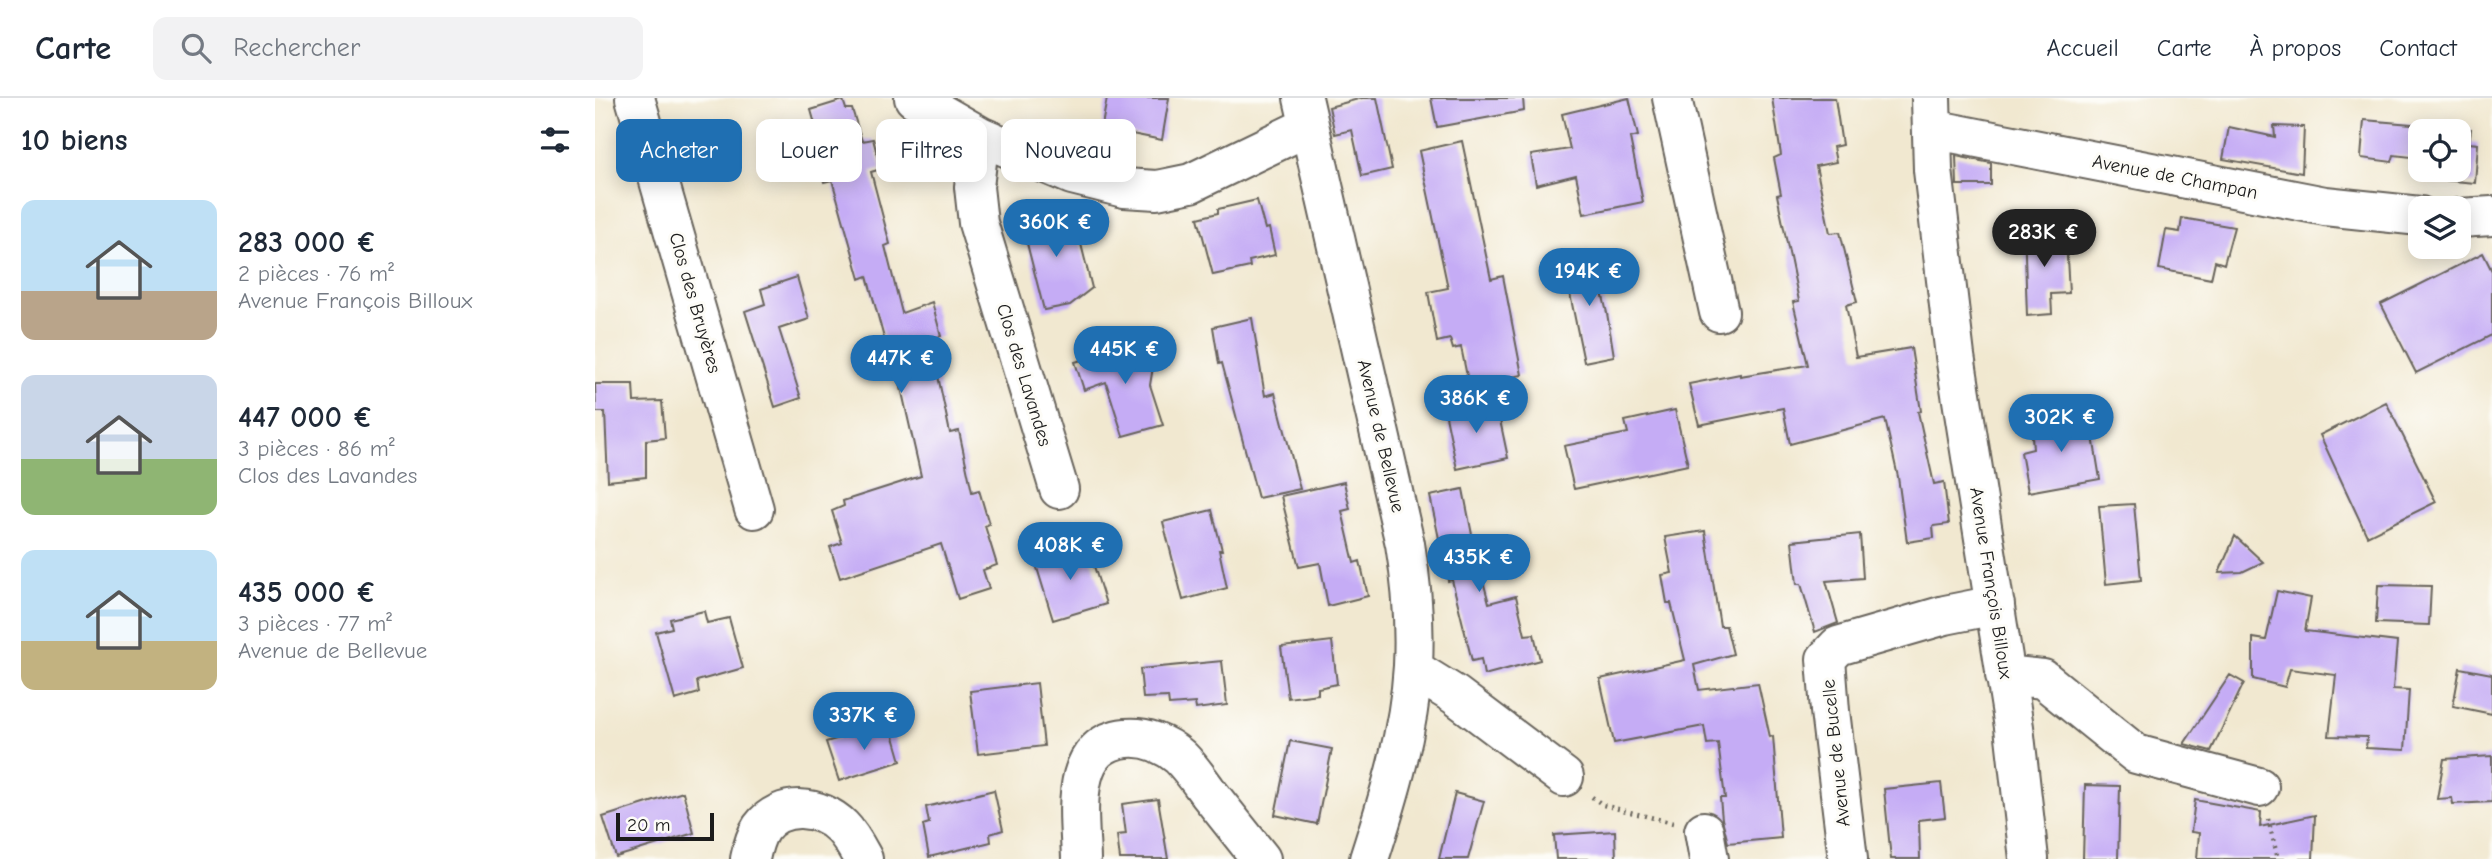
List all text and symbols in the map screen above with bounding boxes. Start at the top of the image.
search box [153,17,643,80]
text: Carte [35,29,111,67]
icon: search [177,29,215,67]
text: Rechercher [233,33,360,63]
text: Accueil [2047,34,2119,62]
text: Carte [2157,34,2212,62]
text: À propos [2250,34,2341,62]
text: Contact [2379,34,2457,62]
chip: Acheter [616,119,742,182]
chip: Louer [756,119,862,182]
chip: Filtres [876,119,987,182]
chip: Nouveau [1001,119,1136,182]
map controls [2408,119,2471,259]
button: locate [2408,119,2471,182]
icon: filters [536,121,574,159]
text: 10 biens [21,123,127,158]
street label: Avenue de Champan [2090,150,2260,204]
button: layers [2408,196,2471,259]
pin: 360K € [999,200,1113,259]
text: 360K € [1019,208,1093,235]
pin: 283K € [1987,209,2101,269]
text: 283K € [2008,218,2080,245]
text: 283 000 € [238,225,377,260]
icon: home [77,228,161,312]
street label: Clos des Bruyères [664,230,726,376]
pin: 194K € [1532,248,1646,308]
text: 194K € [1555,257,1623,284]
text: 2 pièces · 76 m² [238,260,394,287]
text: Avenue François Billoux [238,287,472,314]
street label: Clos des Lavandes [992,301,1056,449]
pin: 445K € [1068,327,1182,386]
text: 445K € [1090,335,1160,362]
pin: 447K € [844,336,958,395]
text: 447K € [867,344,935,371]
street label: Avenue de Bellevue [1353,357,1409,515]
pin: 386K € [1419,376,1533,435]
text: 386K € [1440,384,1512,411]
pin: 302K € [2004,394,2118,454]
text: 447 000 € [238,400,373,435]
icon: home [77,403,161,487]
text: 302K € [2025,403,2097,430]
text: 3 pièces · 86 m² [238,435,395,462]
text: Clos des Lavandes [238,462,417,489]
street label: Avenue François Billoux [1965,486,2017,681]
pin: 408K € [1013,522,1127,582]
text: 408K € [1034,531,1106,558]
pin: 435K € [1422,534,1536,594]
text: 435K € [1443,543,1515,570]
text: 435 000 € [238,575,376,610]
icon: home [77,578,161,662]
text: 3 pièces · 77 m² [238,610,392,637]
text: Avenue de Bellevue [238,637,427,664]
street label: Avenue de Bucelle [1817,678,1855,828]
pin: 337K € [807,692,921,752]
text: 337K € [829,701,899,728]
scale bar [616,810,714,842]
text: 20 m [627,814,671,836]

